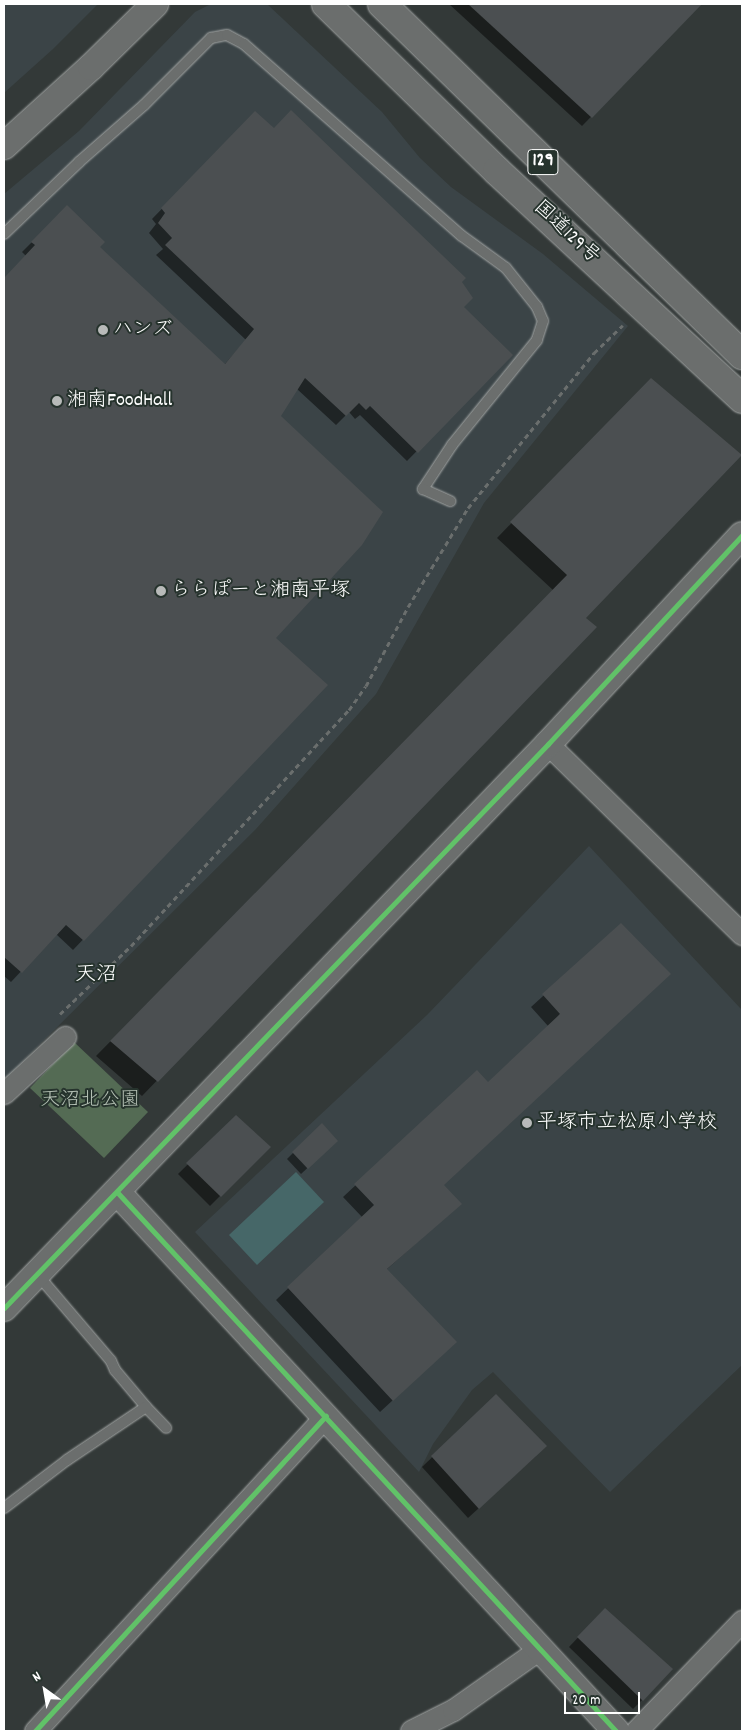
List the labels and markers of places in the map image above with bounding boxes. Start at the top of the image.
place label: ハンズ [113,318,173,342]
marker: ハンズ [97,324,109,336]
place label: 湘南FoodHall [67,389,172,413]
marker: 湘南FoodHall [51,395,63,407]
place label: ららぽーと湘南平塚 [171,579,350,603]
marker: ららぽーと湘南平塚 [155,585,167,597]
place label: 平塚市立松原小学校 [537,1111,717,1135]
marker: 平塚市立松原小学校 [521,1117,533,1129]

